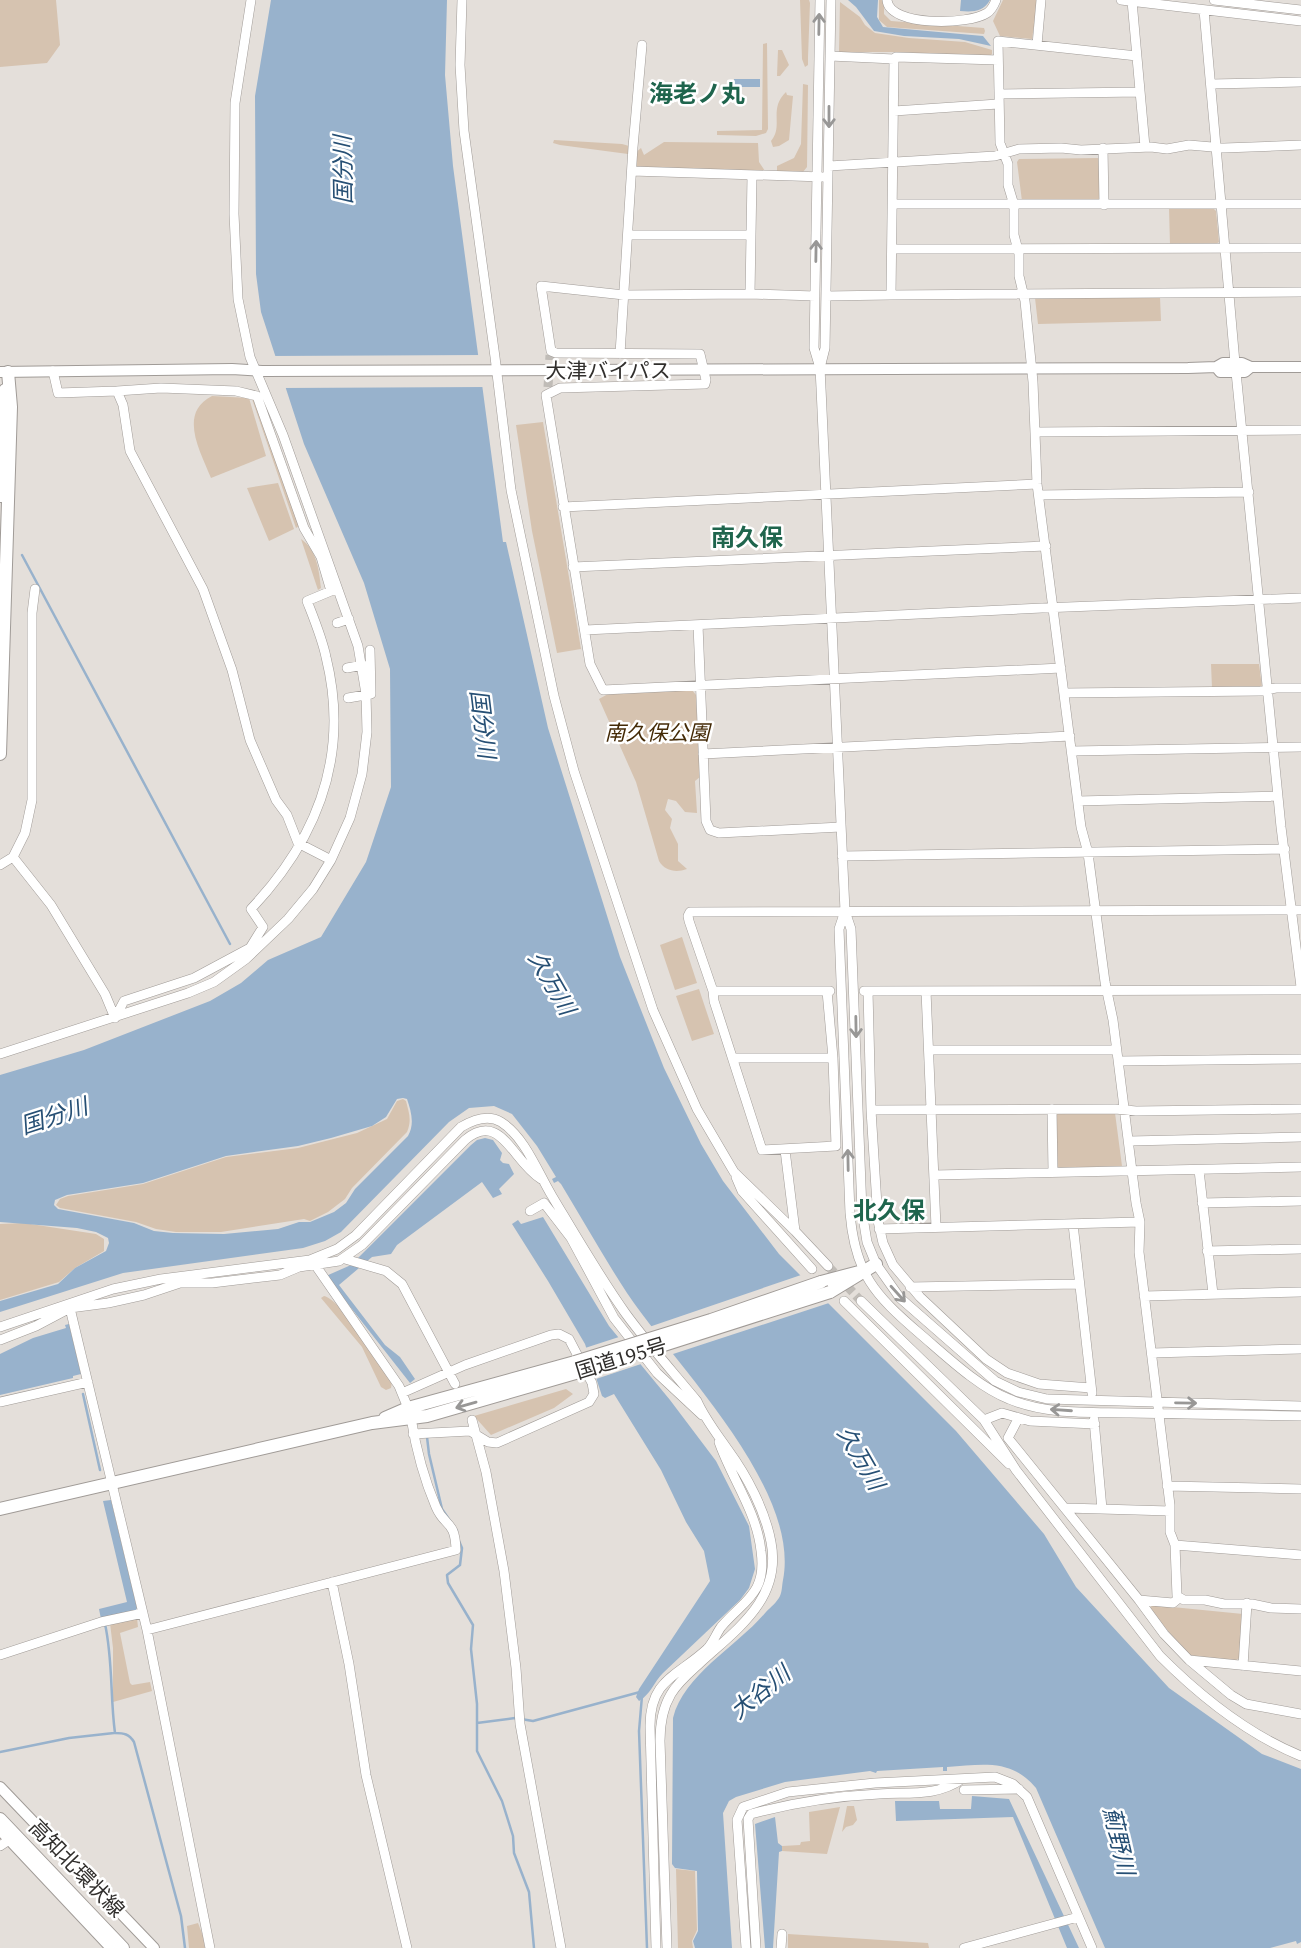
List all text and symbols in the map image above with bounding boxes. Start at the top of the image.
one-way arrow [813,13,826,36]
district label: 海老ノ丸 [649,77,745,110]
one-way arrow [822,105,836,128]
water label: 国分川 [326,132,360,205]
one-way arrow [809,240,823,263]
street label: 大津バイパス [545,356,671,385]
district label: 南久保 [711,521,783,554]
water label: 国分川 [463,688,503,763]
park label: 南久保公園 [605,718,712,747]
water label: 久万川 [521,945,585,1023]
one-way arrow [849,1015,863,1038]
water label: 国分川 [16,1089,95,1142]
one-way arrow [842,1149,855,1172]
district label: 北久保 [853,1194,925,1227]
one-way arrow [889,1285,906,1302]
street label: 国道195号 [572,1330,670,1386]
one-way arrow [1175,1396,1198,1410]
one-way arrow [455,1399,478,1412]
one-way arrow [1051,1403,1073,1416]
water label: 久万川 [830,1420,894,1498]
water label: 大谷川 [723,1656,799,1726]
water label: 薊野川 [1096,1804,1143,1881]
street label: 高知北環状線 [23,1813,131,1923]

